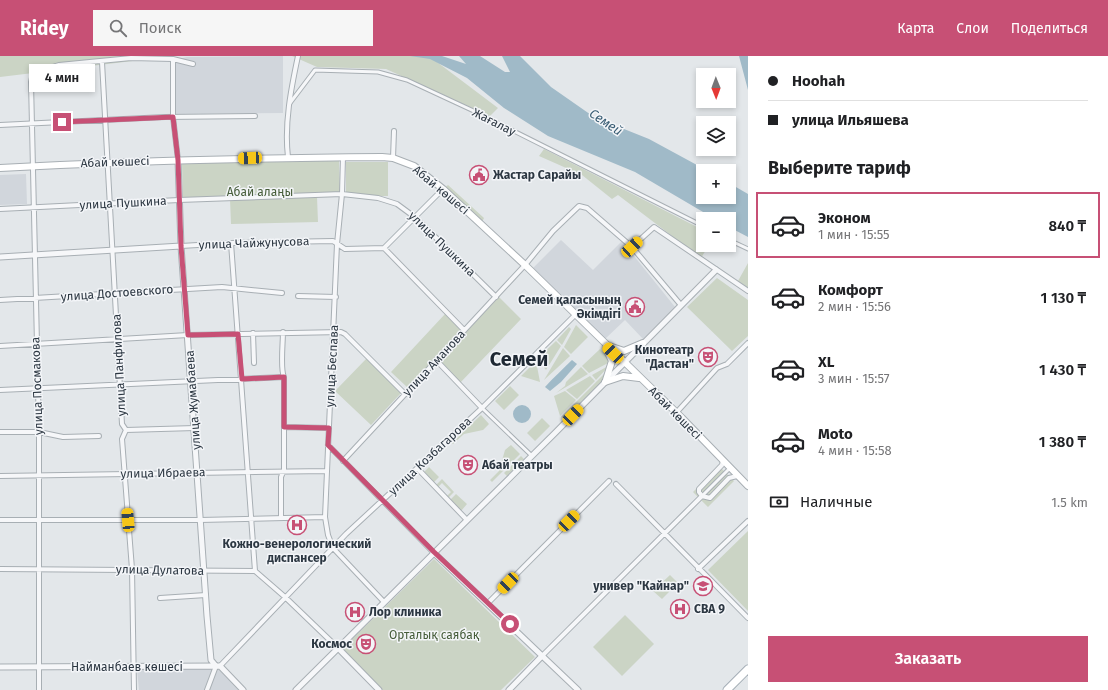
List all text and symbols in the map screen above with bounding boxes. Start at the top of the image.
search box [93,10,373,46]
text: Ridey [20,17,69,40]
icon: search [107,17,129,39]
text: Поиск [139,19,182,37]
text: Карта [897,20,934,37]
text: Слои [956,20,989,37]
text: Поделиться [1011,20,1088,37]
callout: 4 мин [29,64,95,92]
north arrow [696,68,736,108]
map controls [696,68,736,252]
text: 4 мин [45,70,79,85]
text: Hoohah [792,72,845,90]
street label: Жағалау [470,105,518,139]
water label: Семей [587,106,625,138]
text: улица Ильяшева [792,111,909,129]
route end [53,113,71,131]
button: layers [696,116,736,156]
car [238,151,262,165]
street label: Абай көшесі [80,154,150,170]
text: Выберите тариф [768,157,911,179]
street label: Абай көшесі [410,162,472,218]
public building icon: Жастар Сарайы [468,164,490,186]
button: + [696,164,736,204]
place label: Жастар Сарайы [492,168,581,182]
park label: Абай алаңы [227,185,293,199]
street label: улица Пушкина [79,194,167,212]
icon: car [770,207,806,243]
street label: улица Пушкина [406,209,478,279]
text: Эконом [818,209,871,227]
button: − [696,212,736,252]
text: 840 ₸ [1048,217,1086,235]
text: 1 мин · 15:55 [818,227,890,242]
street label: улица Чайжунусова [198,234,310,252]
car [619,234,645,260]
icon: car [770,279,806,315]
text: Комфорт [818,281,883,299]
street label: улица Достоевского [60,282,174,304]
text: 1 130 ₸ [1040,289,1086,307]
place label: Семей қаласының Әкімдігі [518,293,622,321]
public building icon: Семей қаласының Әкімдігі [624,296,646,318]
text: 2 мин · 15:56 [818,299,891,314]
street label: улица Панфилова [109,313,129,417]
street label: улица Беспава [323,324,341,408]
street label: улица Аманова [400,327,468,399]
street label: улица Посмакова [28,337,46,435]
car [600,340,626,366]
place label: Кинотеатр "Дастан" [635,343,694,371]
theatre icon: Кинотеатр "Дастан" [697,346,719,368]
district label: Семей [490,347,548,371]
street label: улица Жумабаева [183,350,203,450]
icon: car [770,351,806,387]
text: XL [818,353,834,371]
text: 1 430 ₸ [1039,361,1086,379]
text: 3 мин · 15:57 [818,371,889,386]
street label: Абай көшесі [646,384,704,442]
car [560,402,586,428]
street label: улица Козбагарова [386,414,474,498]
icon: car [770,423,806,459]
text: Moto [818,425,853,443]
text: 1 380 ₸ [1039,433,1086,451]
text: 4 мин · 15:58 [818,443,892,458]
theatre icon: Абай театры [457,454,479,476]
place label: Абай театры [481,458,553,472]
street label: улица Ибраева [120,465,206,481]
icon: cash [768,491,790,513]
text: Наличные [800,493,872,511]
text: 1.5 km [1051,495,1088,510]
car [121,508,135,532]
car [556,508,582,534]
hospital icon: Кожно-венерологический диспансер [286,514,308,536]
place label: Кожно-венерологический диспансер [223,537,371,565]
street label: улица Дулатова [116,562,204,578]
car [495,570,521,596]
school or university icon: универ "Кайнар" [692,575,714,597]
place label: универ "Кайнар" [592,579,689,593]
hospital icon: СВА 9 [669,598,691,620]
hospital icon: Лор клиника [344,601,366,623]
place label: СВА 9 [694,602,725,616]
place label: Лор клиника [369,605,442,619]
route start [501,615,519,633]
park label: Орталық саябақ [389,628,480,642]
theatre icon: Космос [355,633,377,655]
button: Заказать [768,636,1088,682]
place label: Космос [311,637,352,651]
street label: Найманбаев көшесі [71,660,183,674]

